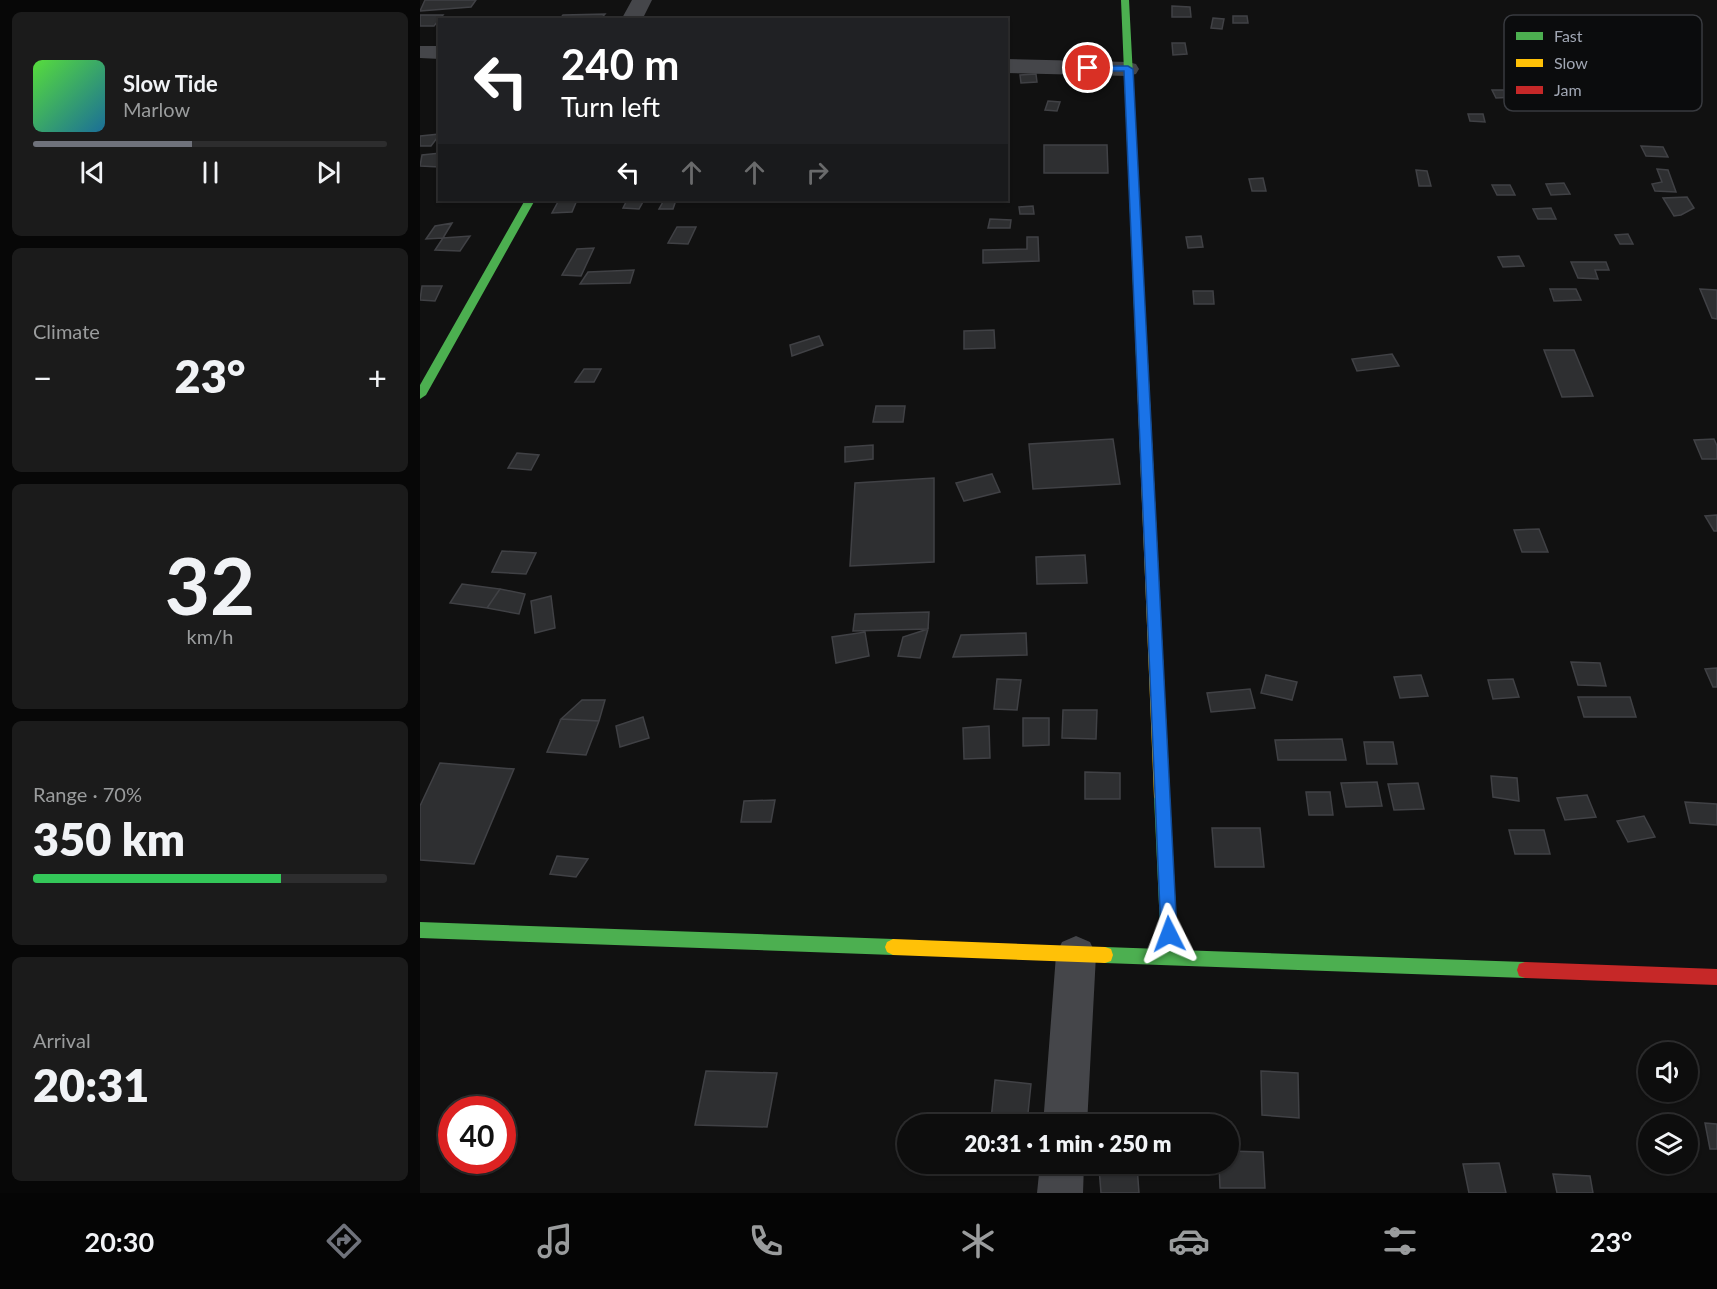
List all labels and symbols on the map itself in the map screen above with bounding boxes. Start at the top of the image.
legend [1504,15,1702,111]
text: Fast [1554,26,1583,45]
pin [1062,42,1113,93]
text: Slow [1554,53,1588,72]
text: Jam [1554,80,1582,99]
position arrow [1137,902,1201,966]
speed limit sign: 40 [438,1096,516,1174]

